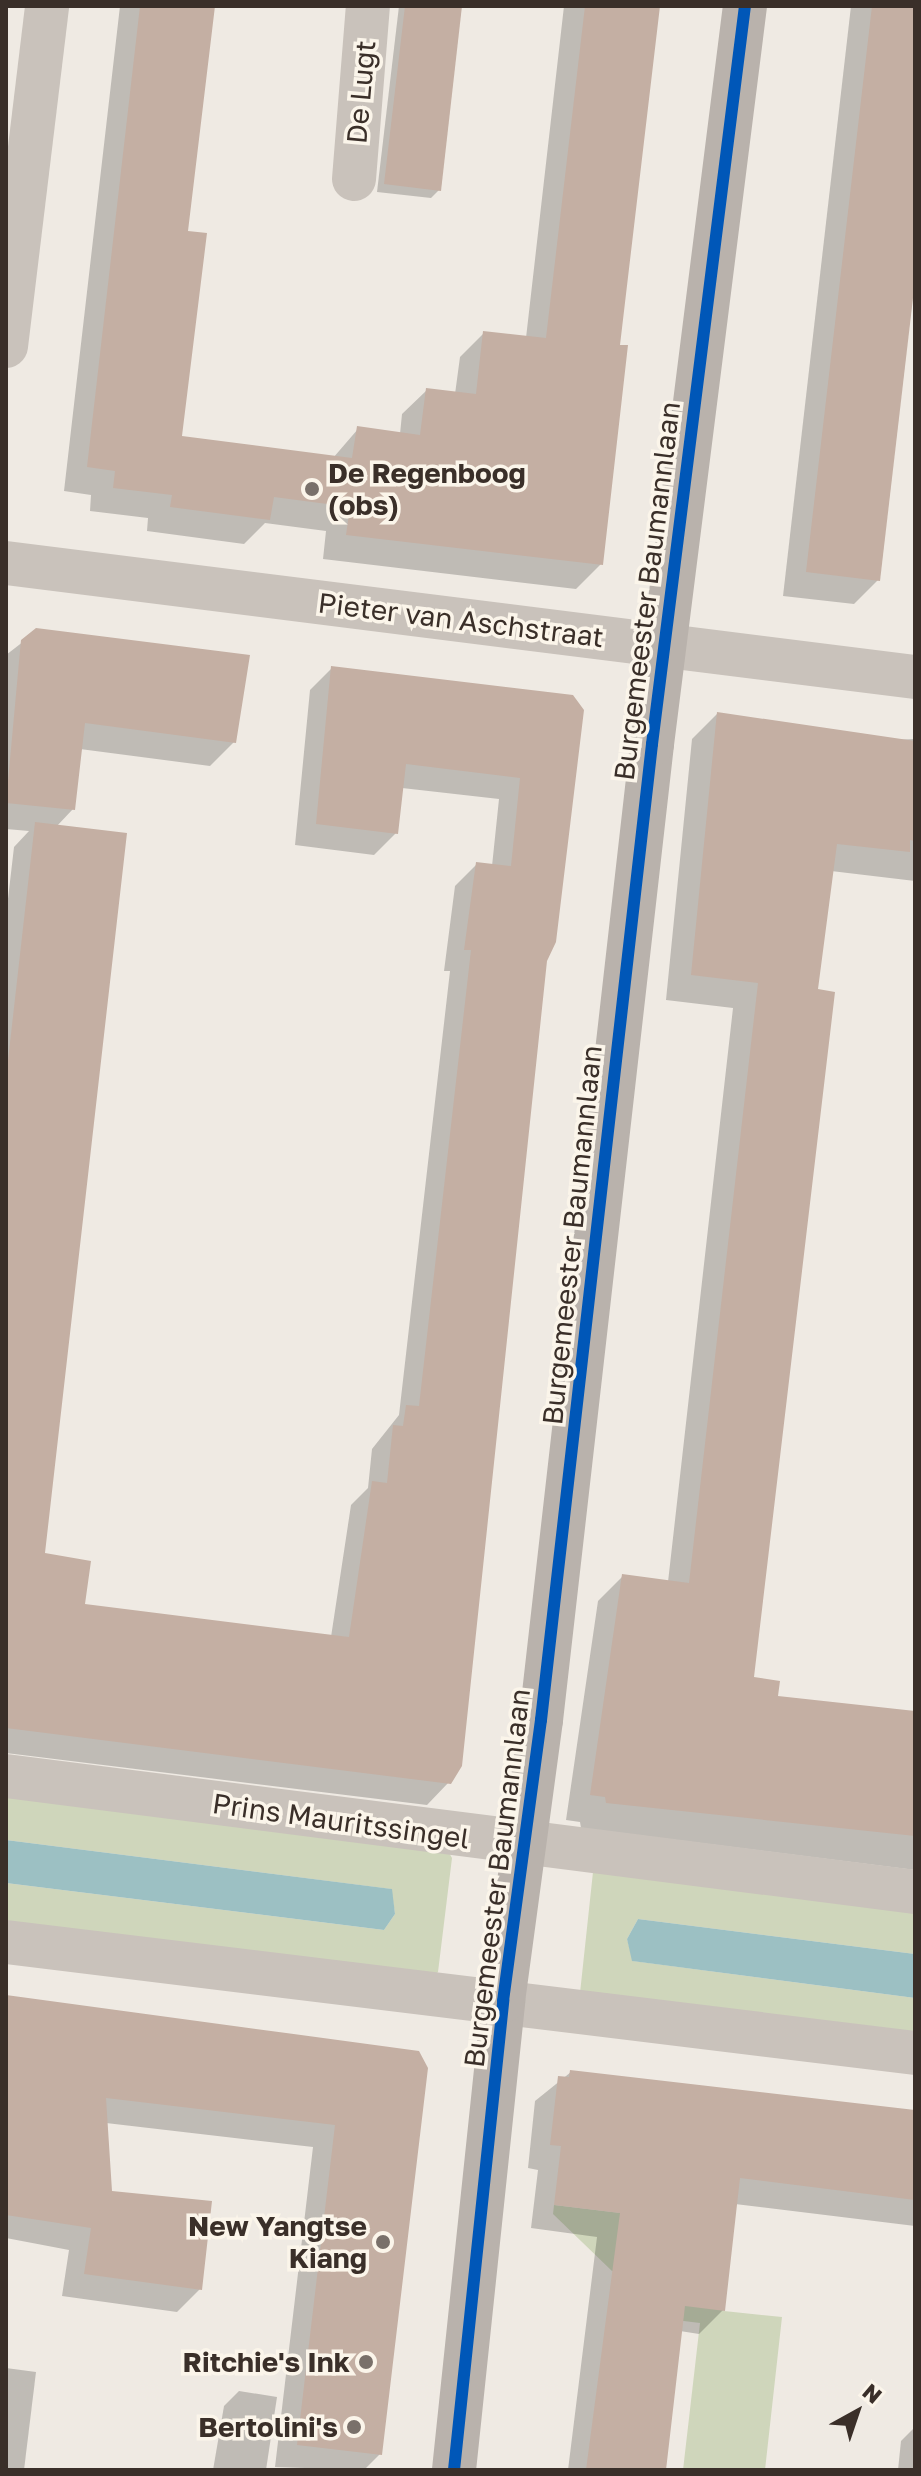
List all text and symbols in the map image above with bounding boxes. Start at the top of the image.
street label: De Lugt [340,39,382,145]
street label: Burgemeester Baumannlaan [607,400,687,782]
place label: De Regenboog (obs) [328,456,526,522]
marker: De Regenboog (obs) [303,480,321,498]
street label: Pieter van Aschstraat [316,586,606,654]
street label: Burgemeester Baumannlaan [535,1043,609,1427]
street label: Burgemeester Baumannlaan [457,1687,537,2069]
street label: Prins Mauritssingel [210,1786,472,1856]
place label: New Yangtse Kiang [188,2209,367,2275]
marker: New Yangtse Kiang [374,2233,392,2251]
place label: Ritchie's Ink [183,2345,350,2379]
marker: Ritchie's Ink [357,2353,375,2371]
north arrow [817,2372,897,2452]
text: N [858,2378,888,2409]
place label: Bertolini's [198,2410,338,2444]
marker: Bertolini's [345,2418,363,2436]

